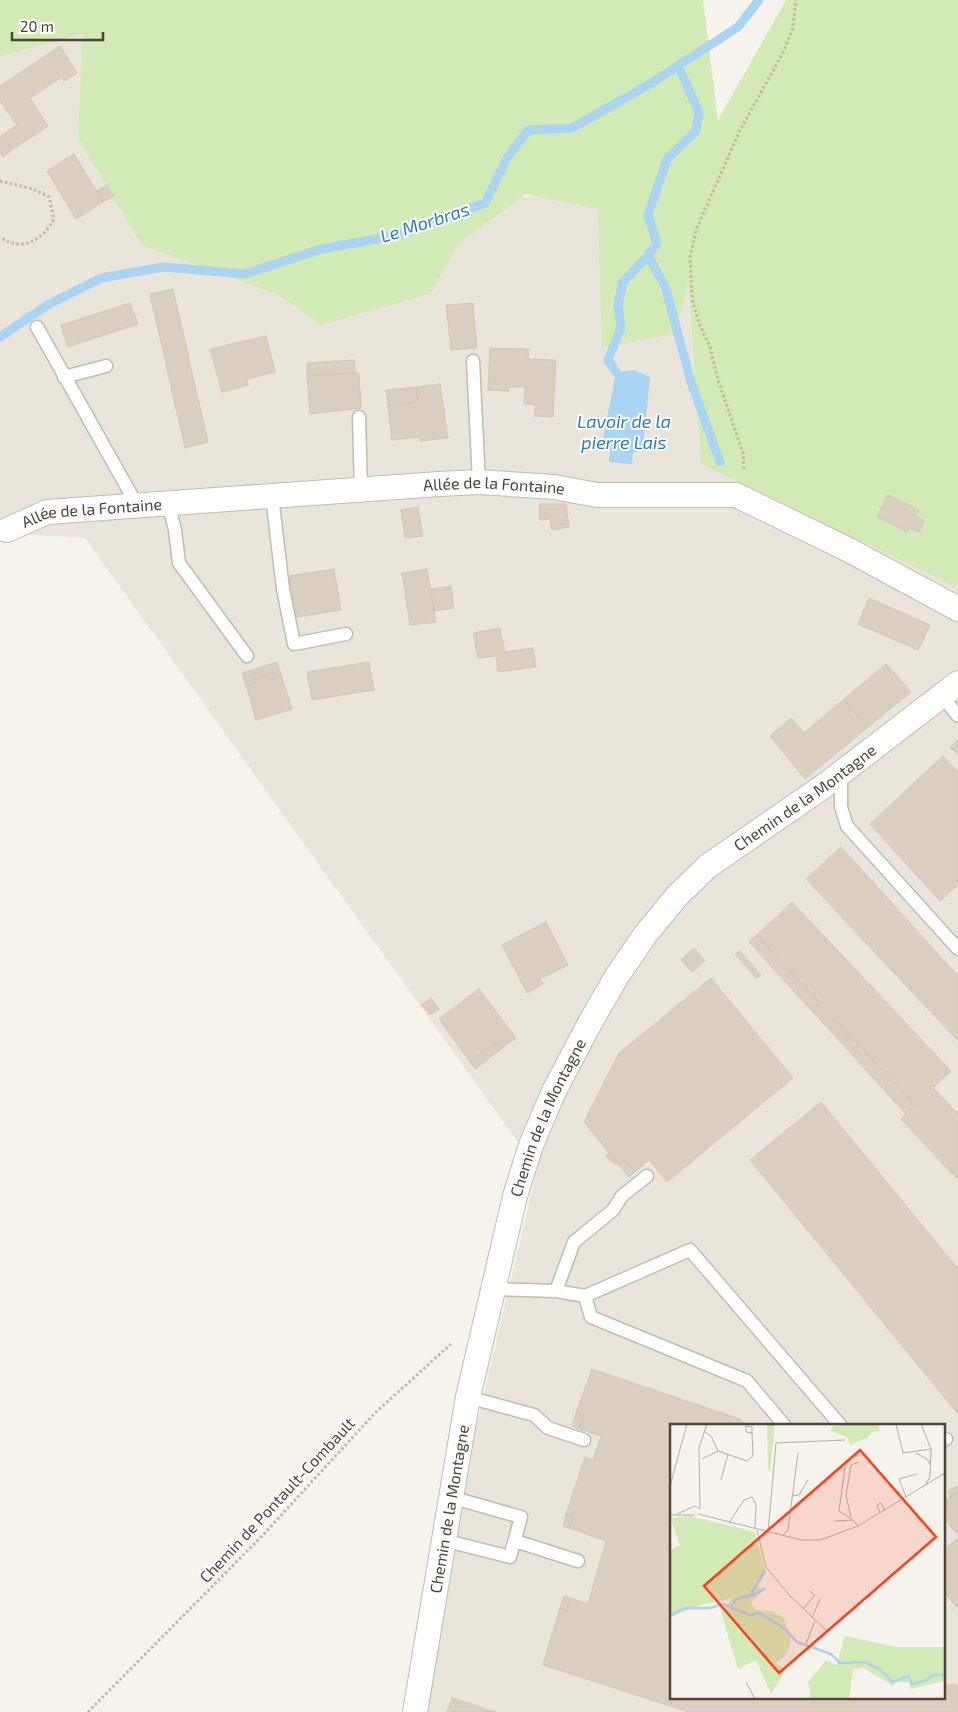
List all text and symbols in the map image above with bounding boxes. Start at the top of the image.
scale bar [12,10,104,42]
text: 20 m [20,17,54,35]
water label: Le Morbras [377,197,472,247]
water label: Lavoir de la pierre Lais [577,410,671,453]
street label: Allée de la Fontaine [422,472,567,498]
street label: Allée de la Fontaine [18,494,163,531]
street label: Chemin de la Montagne [730,740,879,854]
street label: Chemin de la Montagne [505,1035,589,1199]
street label: Chemin de Pontault-Combault [195,1413,358,1586]
street label: Chemin de la Montagne [425,1423,472,1594]
inset map [670,1424,946,1700]

